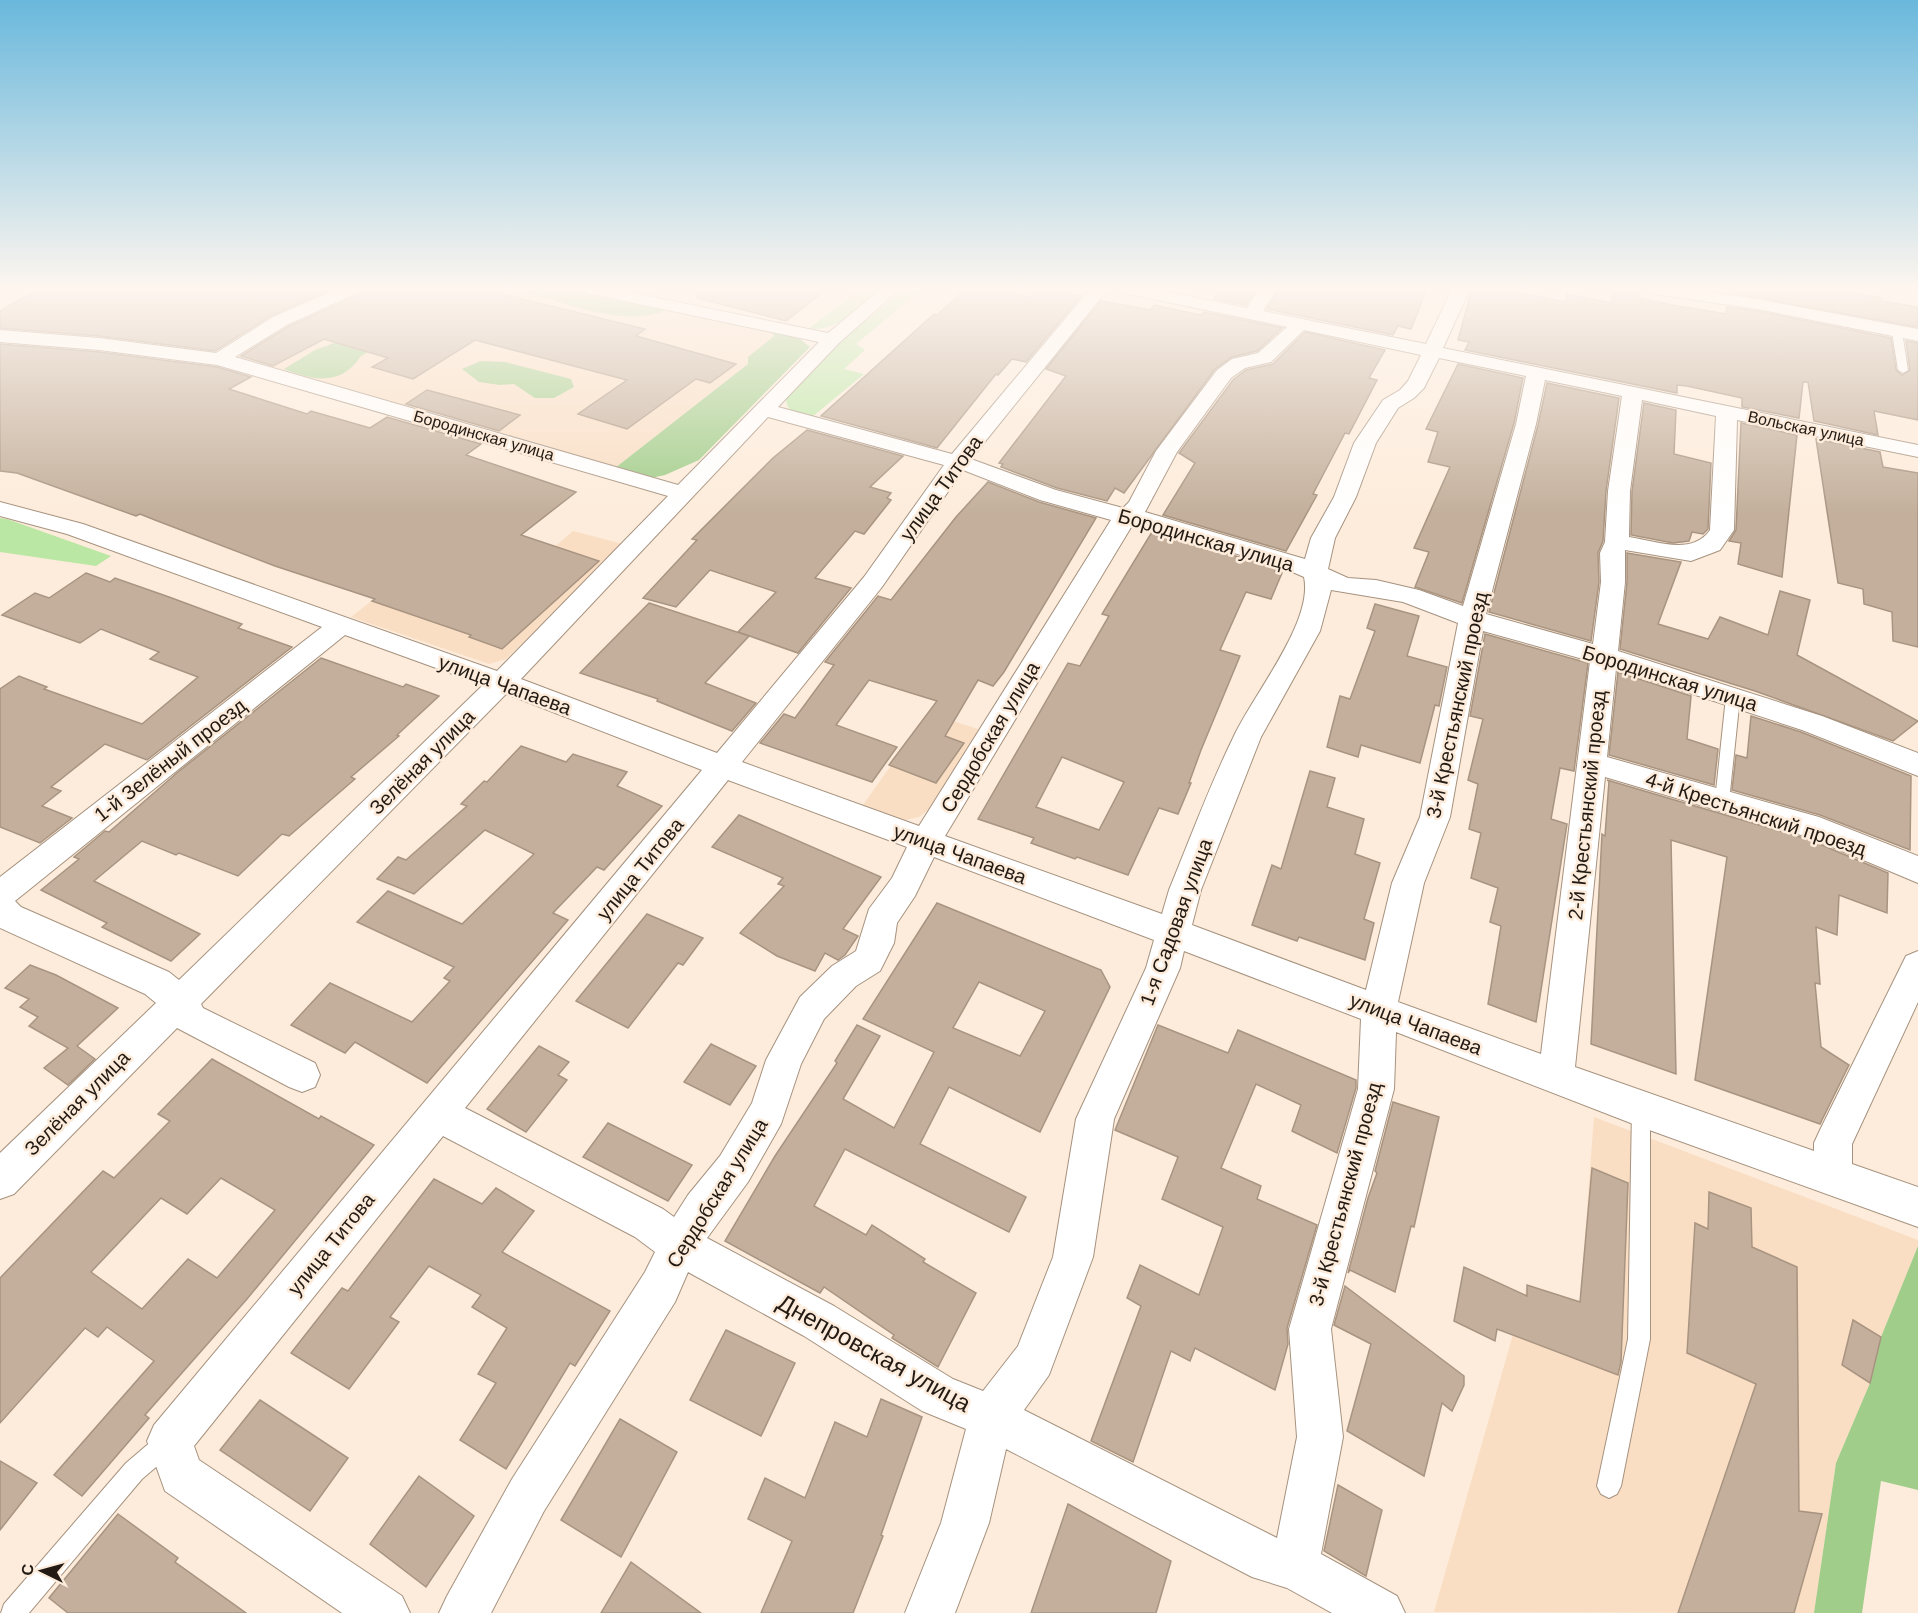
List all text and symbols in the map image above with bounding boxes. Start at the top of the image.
street label: Бородинская улица [412,407,556,464]
street label: Вольская улица [1746,408,1866,449]
street label: улица Титова [895,430,987,545]
street label: Бородинская улица [1116,504,1297,576]
street label: 3-й Крестьянский проезд [1422,590,1492,820]
street label: Бородинская улица [1580,641,1761,715]
street label: улица Чапаева [436,651,575,720]
street label: Сердобская улица [936,657,1044,816]
street label: 2-й Крестьянский проезд [1564,689,1610,921]
street label: 1-й Зелёный проезд [90,694,250,826]
street label: Зелёная улица [365,705,479,819]
street label: 4-й Крестьянский проезд [1643,768,1869,860]
street label: улица Титова [592,813,688,924]
street label: улица Чапаева [891,820,1030,889]
street label: 1-я Садовая улица [1136,835,1217,1008]
street label: улица Чапаева [1347,989,1486,1060]
street label: Зелёная улица [20,1046,134,1160]
street label: 3-й Крестьянский проезд [1305,1079,1386,1308]
street label: Сердобская улица [662,1114,772,1272]
street label: улица Титова [283,1188,379,1299]
street label: Днепровская улица [773,1288,976,1417]
north arrow [12,1541,72,1601]
text: С [19,1563,37,1576]

